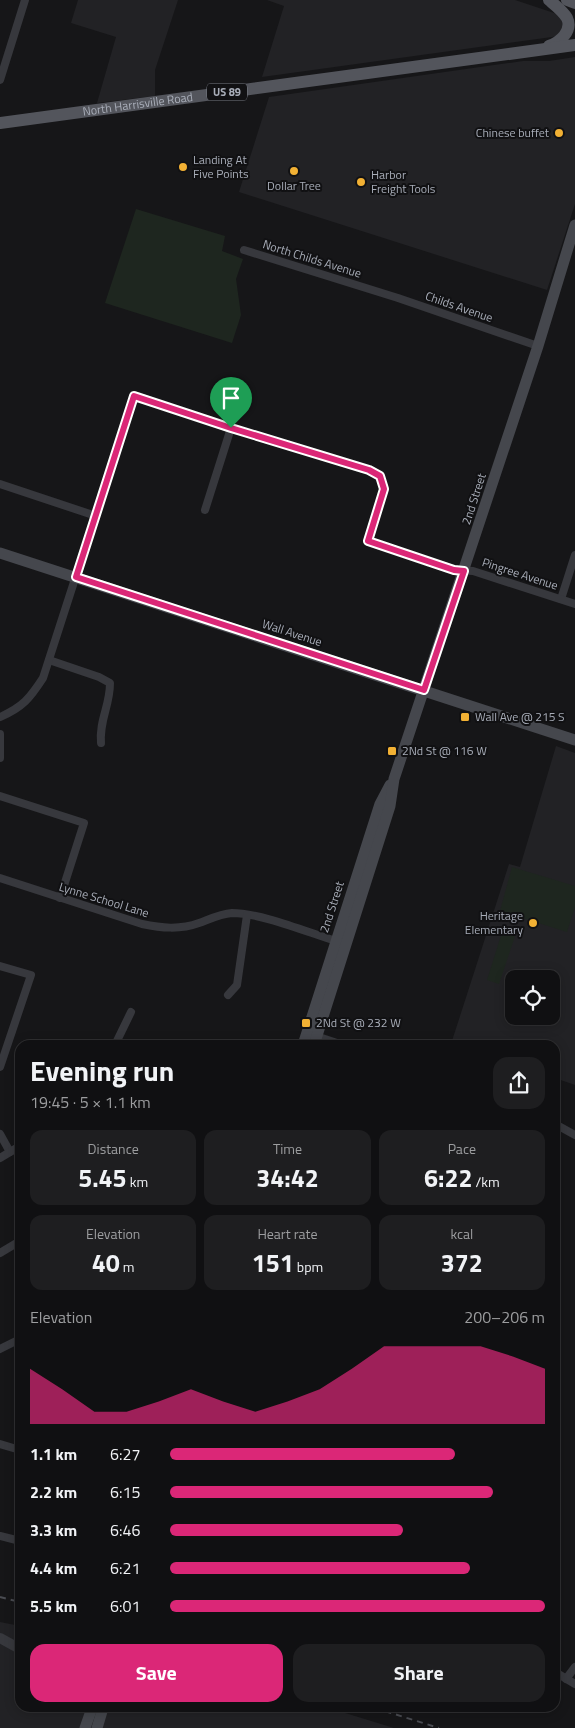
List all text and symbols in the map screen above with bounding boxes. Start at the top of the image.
road number: US 89 [207,84,247,100]
street label: North Harrisville Road [81,87,194,121]
place label: Chinese buffet [476,123,550,142]
marker: Chinese buffet [553,127,565,139]
place label: Landing At Five Points [193,150,249,183]
marker: Landing At Five Points [177,161,189,173]
marker: Dollar Tree [288,165,300,177]
place label: Harbor Freight Tools [371,165,436,198]
place label: Dollar Tree [267,176,321,195]
marker: Harbor Freight Tools [355,176,367,188]
street label: North Childs Avenue [260,234,364,283]
street label: Childs Avenue [423,286,496,327]
pin [210,377,252,428]
icon: arrive [217,384,245,412]
street label: 2nd Street [456,470,491,527]
street label: Pingree Avenue [480,552,561,595]
street label: Wall Avenue [260,614,325,651]
place label: Wall Ave @ 215 S [475,707,565,726]
marker: Wall Ave @ 215 S [459,711,471,723]
place label: 2Nd St @ 116 W [402,741,487,760]
marker: 2Nd St @ 116 W [386,745,398,757]
street label: Lynne School Lane [57,877,151,922]
street label: 2nd Street [314,878,349,935]
place label: Heritage Elementary [465,906,523,939]
marker: Heritage Elementary [527,917,539,929]
map controls [505,970,560,1025]
button: locate [505,970,560,1025]
place label: 2Nd St @ 232 W [316,1013,401,1032]
marker: 2Nd St @ 232 W [300,1017,312,1029]
text: Evening run [30,1049,174,1092]
button: share [493,1057,545,1109]
text: 19:45 · 5 × 1.1 km [30,1090,151,1114]
text: Distance [88,1138,139,1159]
text: Time [273,1138,302,1159]
text: Pace [448,1138,476,1159]
text: 5.45 [78,1159,127,1197]
text: 34:42 [256,1159,319,1197]
text: 6:22 [424,1159,472,1197]
text: km [127,1171,148,1192]
text: /km [472,1171,500,1192]
text: Elevation [86,1223,140,1244]
text: Heart rate [257,1223,318,1244]
text: kcal [450,1223,473,1244]
text: 40 [92,1244,120,1282]
text: 151 [252,1244,294,1282]
text: 372 [441,1244,483,1282]
text: m [120,1256,135,1277]
text: bpm [294,1256,323,1277]
text: Elevation [30,1305,92,1329]
text: 200–206 m [464,1305,545,1329]
text: 1.1 km [30,1442,77,1466]
text: 6:27 [110,1442,140,1466]
text: 2.2 km [30,1480,77,1504]
text: 6:15 [110,1480,140,1504]
text: 3.3 km [30,1518,77,1542]
text: 6:46 [110,1518,140,1542]
text: 4.4 km [30,1556,77,1580]
text: 6:21 [110,1556,140,1580]
text: 5.5 km [30,1594,77,1618]
text: 6:01 [110,1594,140,1618]
button: Save [30,1644,283,1702]
button: Share [293,1644,545,1702]

